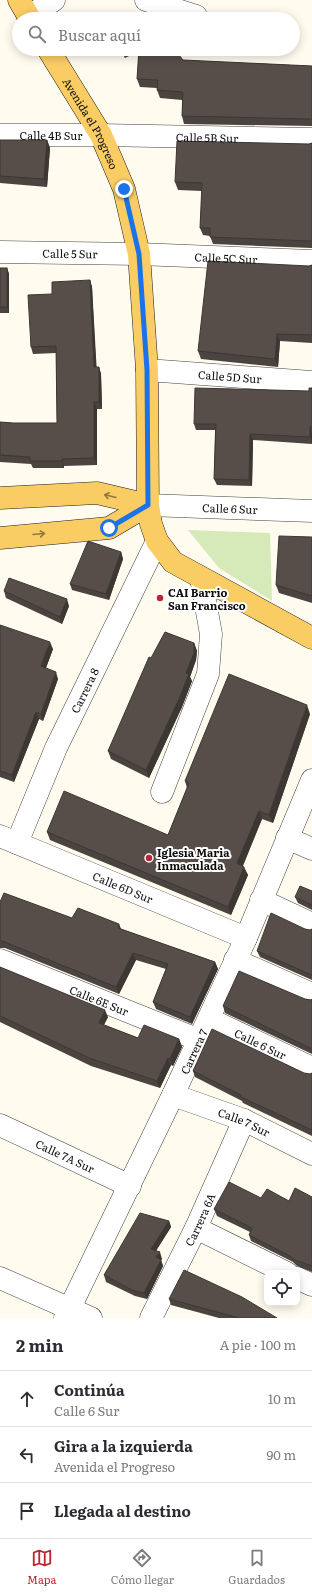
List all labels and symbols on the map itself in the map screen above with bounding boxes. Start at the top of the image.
street label: Avenida el Progreso [59,74,123,172]
street label: Calle 4B Sur [20,127,83,143]
street label: Calle 5B Sur [176,128,239,146]
route end [115,180,133,198]
street label: Calle 5 Sur [42,245,98,261]
street label: Calle 5C Sur [194,248,258,267]
street label: Calle 5D Sur [197,366,263,386]
one-way arrow [104,491,117,499]
street label: Calle 6 Sur [202,499,259,517]
route start [100,519,118,537]
one-way arrow [32,531,45,538]
place label: CAI Barrio San Francisco [168,584,246,613]
marker: CAI Barrio San Francisco [155,593,165,603]
street label: Carrera 8 [66,665,102,716]
place label: Iglesia Maria Inmaculada [157,844,230,873]
marker: Iglesia Maria Inmaculada [144,853,154,863]
street label: Calle 6D Sur [90,867,156,907]
street label: Calle 6E Sur [67,981,132,1019]
street label: Calle 6 Sur [232,1024,290,1063]
street label: Carrera 7 [176,1026,211,1077]
street label: Calle 7 Sur [216,1104,274,1140]
street label: Calle 7A Sur [33,1135,98,1177]
street label: Carrera 6A [180,1190,219,1249]

